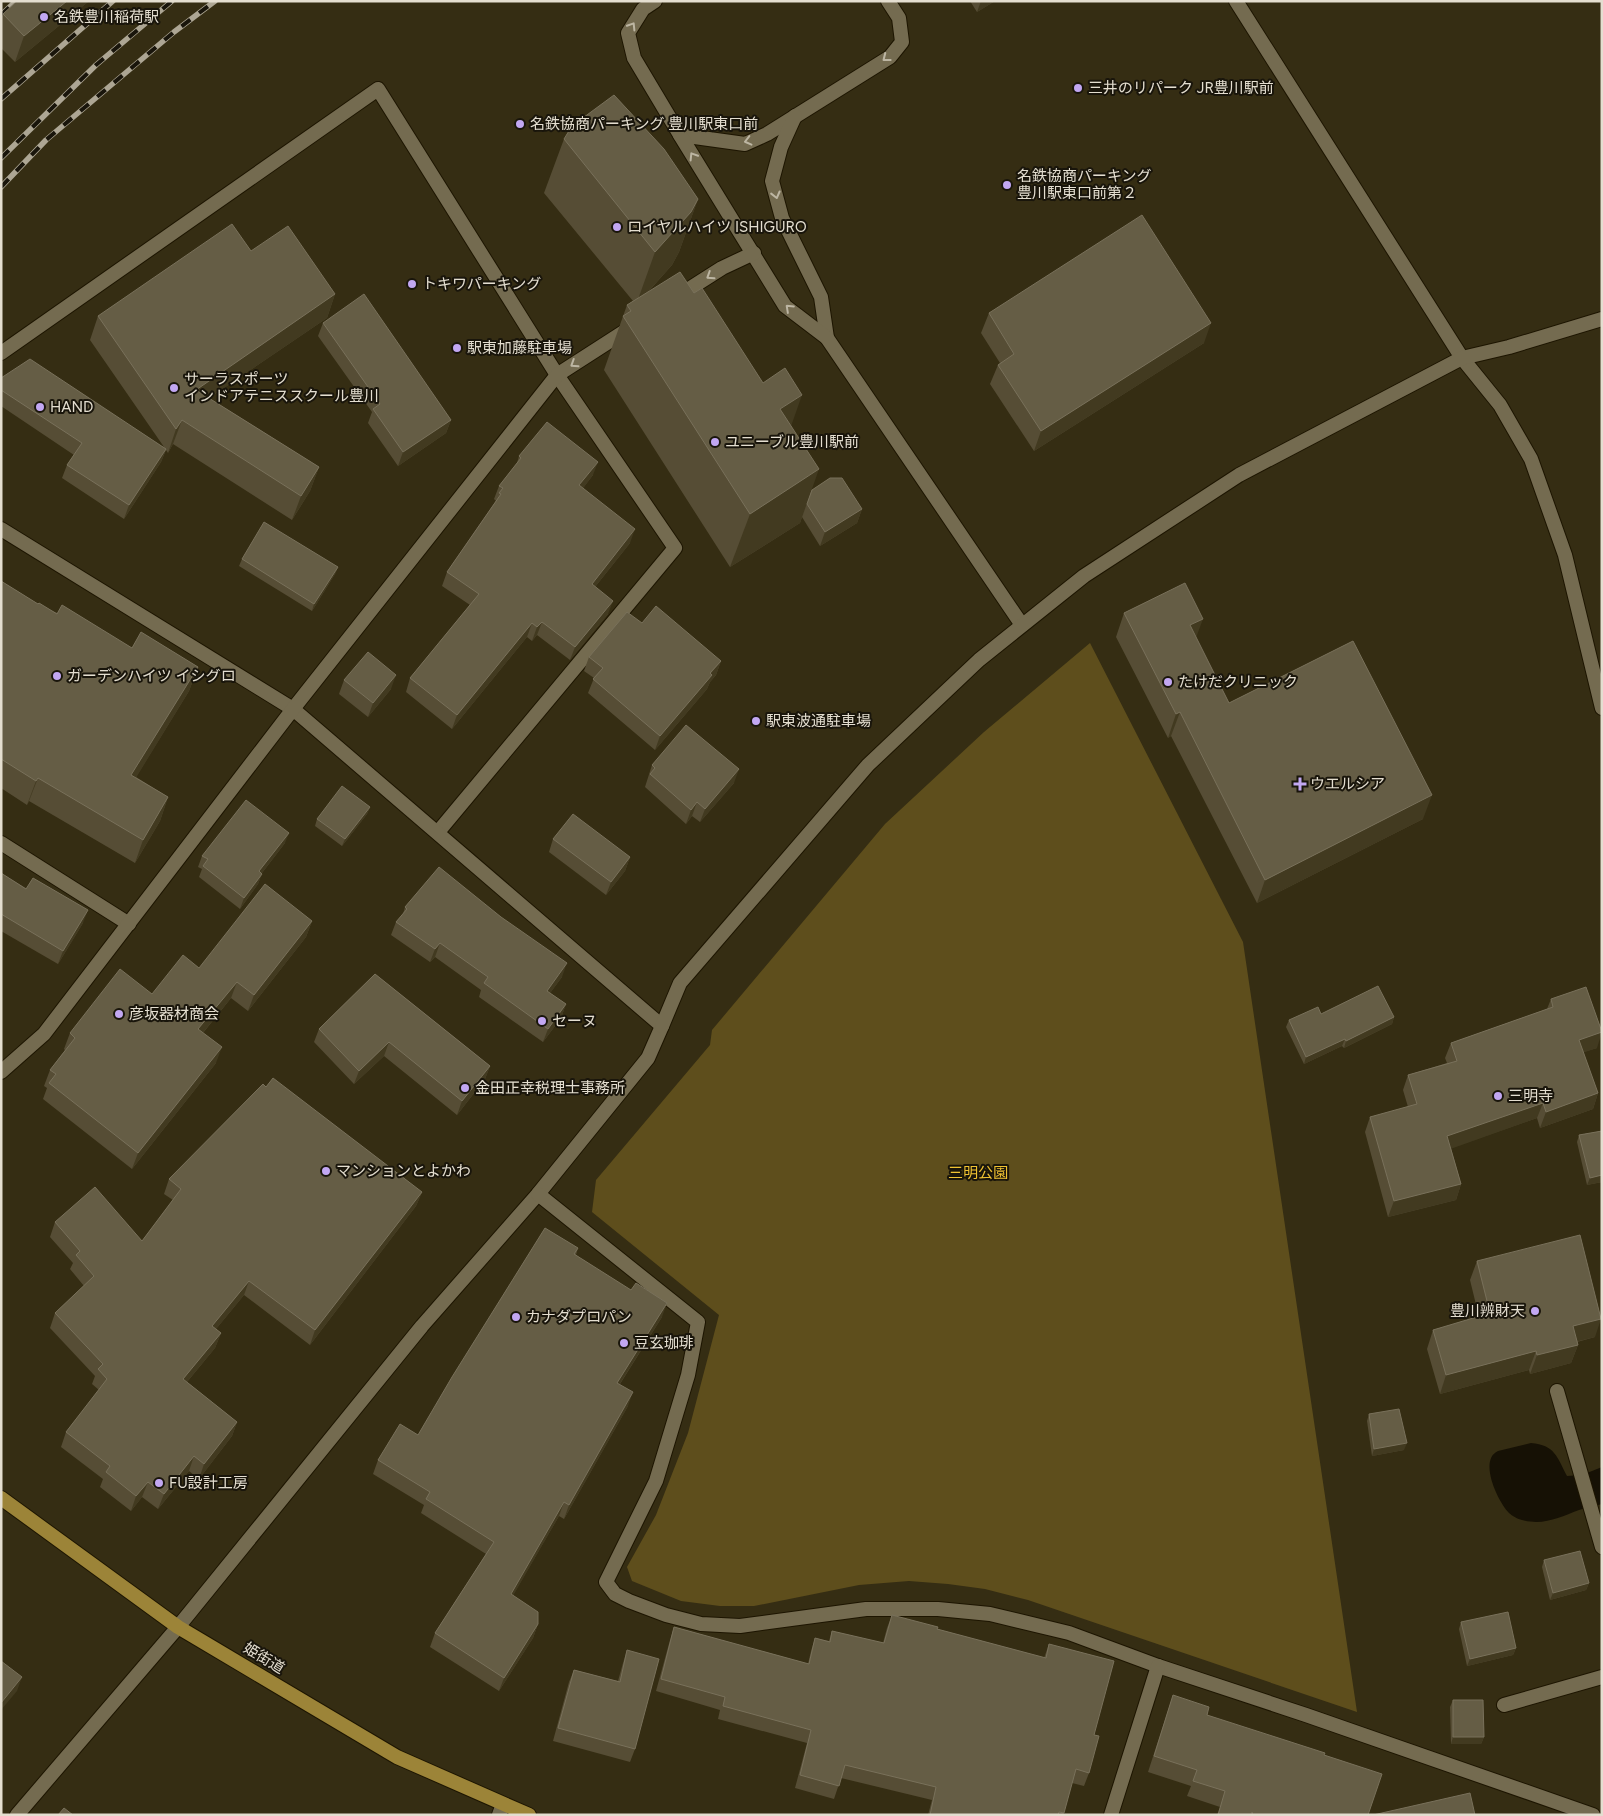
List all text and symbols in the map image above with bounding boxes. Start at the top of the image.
place label: 名鉄豊川稲荷駅 [54,8,159,26]
marker: 名鉄豊川稲荷駅 [38,11,50,23]
one-way arrow [626,22,636,31]
one-way arrow [883,52,892,61]
place label: 三井のリパーク JR豊川駅前 [1088,79,1274,97]
marker: 三井のリパーク JR豊川駅前 [1072,82,1084,94]
place label: 名鉄協商パーキング 豊川駅東口前 [530,115,758,133]
marker: 名鉄協商パーキング 豊川駅東口前 [514,118,526,130]
one-way arrow [744,135,752,146]
one-way arrow [690,152,700,161]
place label: 名鉄協商パーキング 豊川駅東口前第２ [1017,167,1152,202]
marker: 名鉄協商パーキング 豊川駅東口前第２ [1001,179,1013,191]
one-way arrow [770,191,781,200]
place label: ロイヤルハイツ ISHIGURO [627,218,807,236]
marker: ロイヤルハイツ ISHIGURO [611,221,623,233]
one-way arrow [707,269,716,279]
place label: トキワパーキング [422,275,541,293]
marker: トキワパーキング [406,278,418,290]
one-way arrow [786,305,795,314]
place label: 駅東加藤駐車場 [467,339,572,357]
marker: 駅東加藤駐車場 [451,342,463,354]
one-way arrow [570,358,580,367]
place label: サーラスポーツ インドアテニススクール豊川 [184,370,379,405]
marker: サーラスポーツ インドアテニススクール豊川 [168,382,180,394]
place label: HAND [50,398,93,416]
marker: HAND [34,401,46,413]
place label: ユニーブル豊川駅前 [725,433,859,451]
marker: ユニーブル豊川駅前 [709,436,721,448]
place label: ガーデンハイツ イシグロ [67,667,235,685]
marker: ガーデンハイツ イシグロ [51,670,63,682]
place label: たけだクリニック [1178,673,1298,691]
marker: たけだクリニック [1162,676,1174,688]
place label: 駅東波通駐車場 [766,712,871,730]
marker: 駅東波通駐車場 [750,715,762,727]
place label: ウエルシア [1310,775,1385,793]
marker: ウエルシア [1294,778,1306,790]
place label: 彦坂器材商会 [129,1005,219,1023]
marker: 彦坂器材商会 [113,1008,125,1020]
place label: セーヌ [552,1012,597,1030]
marker: セーヌ [536,1015,548,1027]
place label: 金田正幸税理士事務所 [475,1079,625,1097]
marker: 金田正幸税理士事務所 [459,1082,471,1094]
place label: 三明寺 [1508,1087,1553,1105]
marker: 三明寺 [1492,1090,1504,1102]
place label: マンションとよかわ [336,1162,471,1180]
park label: 三明公園 [948,1164,1008,1182]
marker: マンションとよかわ [320,1165,332,1177]
place label: 豊川辨財天 [1450,1302,1525,1320]
marker: 豊川辨財天 [1529,1305,1541,1317]
place label: カナダプロパン [526,1308,632,1326]
marker: カナダプロパン [510,1311,522,1323]
place label: 豆玄珈琲 [634,1334,694,1352]
marker: 豆玄珈琲 [618,1337,630,1349]
place label: FU設計工房 [169,1474,248,1492]
marker: FU設計工房 [153,1477,165,1489]
street label: 姫街道 [240,1639,288,1677]

